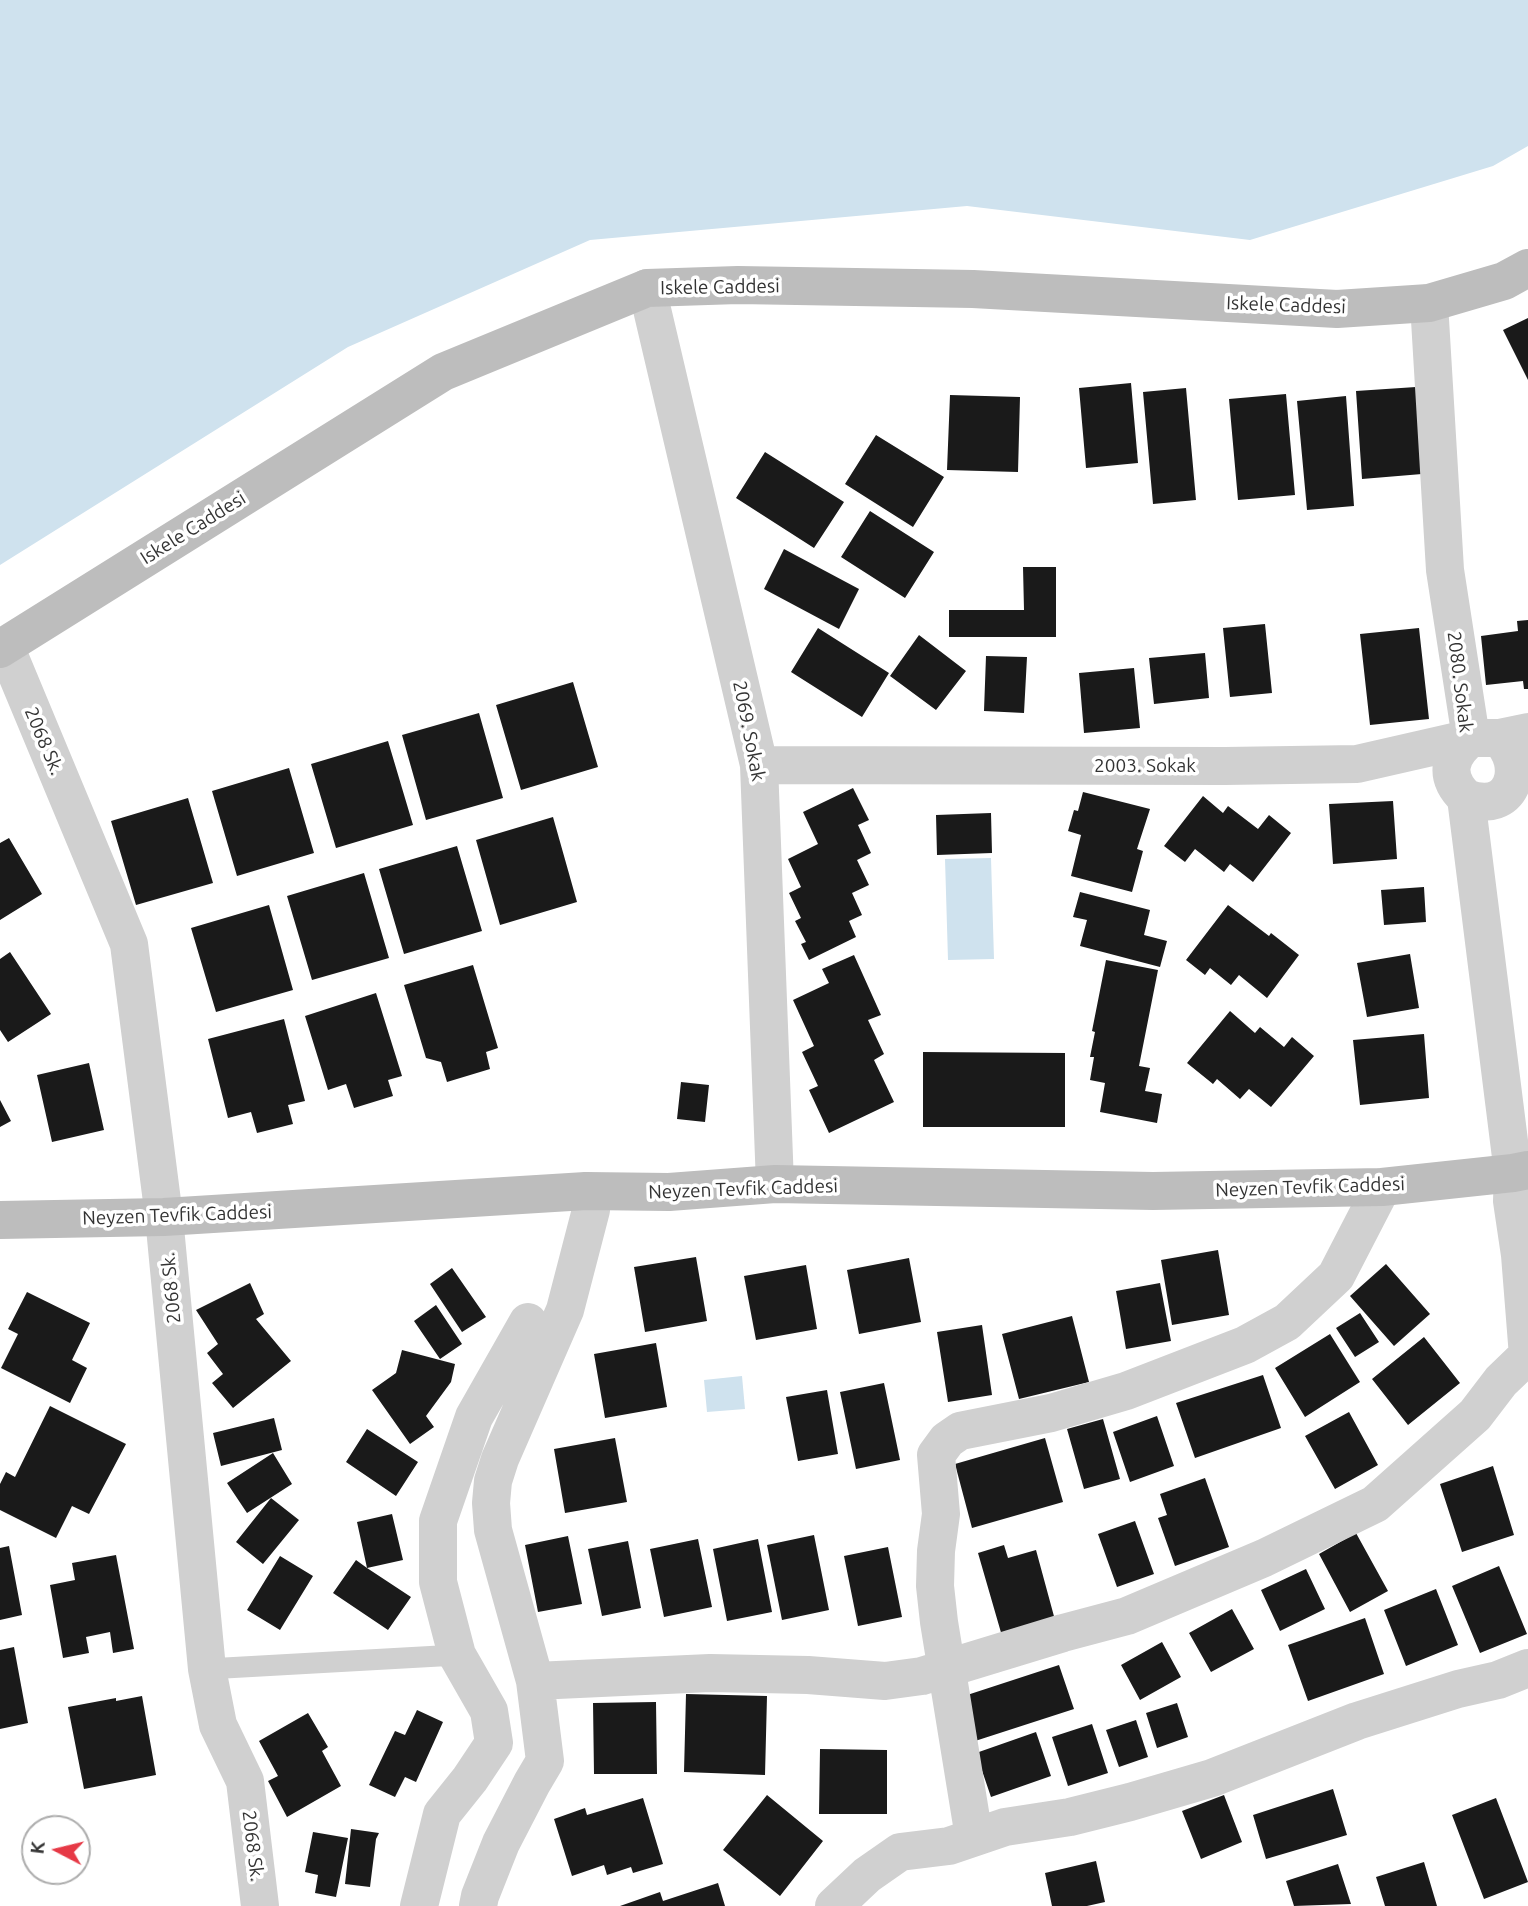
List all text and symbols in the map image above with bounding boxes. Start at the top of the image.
street label: Iskele Caddesi [660,275,780,299]
street label: Iskele Caddesi [1226,292,1346,318]
street label: Iskele Caddesi [136,487,250,569]
street label: 2080. Sokak [1442,630,1478,734]
street label: 2069. Sokak [728,679,770,783]
street label: 2068 Sk. [20,704,68,778]
street label: 2003. Sokak [1094,755,1196,777]
street label: Neyzen Tevfik Caddesi [1215,1172,1405,1202]
street label: Neyzen Tevfik Caddesi [648,1174,838,1204]
street label: Neyzen Tevfik Caddesi [82,1200,272,1230]
street label: 2068 Sk. [157,1251,185,1325]
street label: 2068 Sk. [237,1809,269,1883]
north arrow [21,1815,91,1885]
text: K [25,1840,49,1855]

